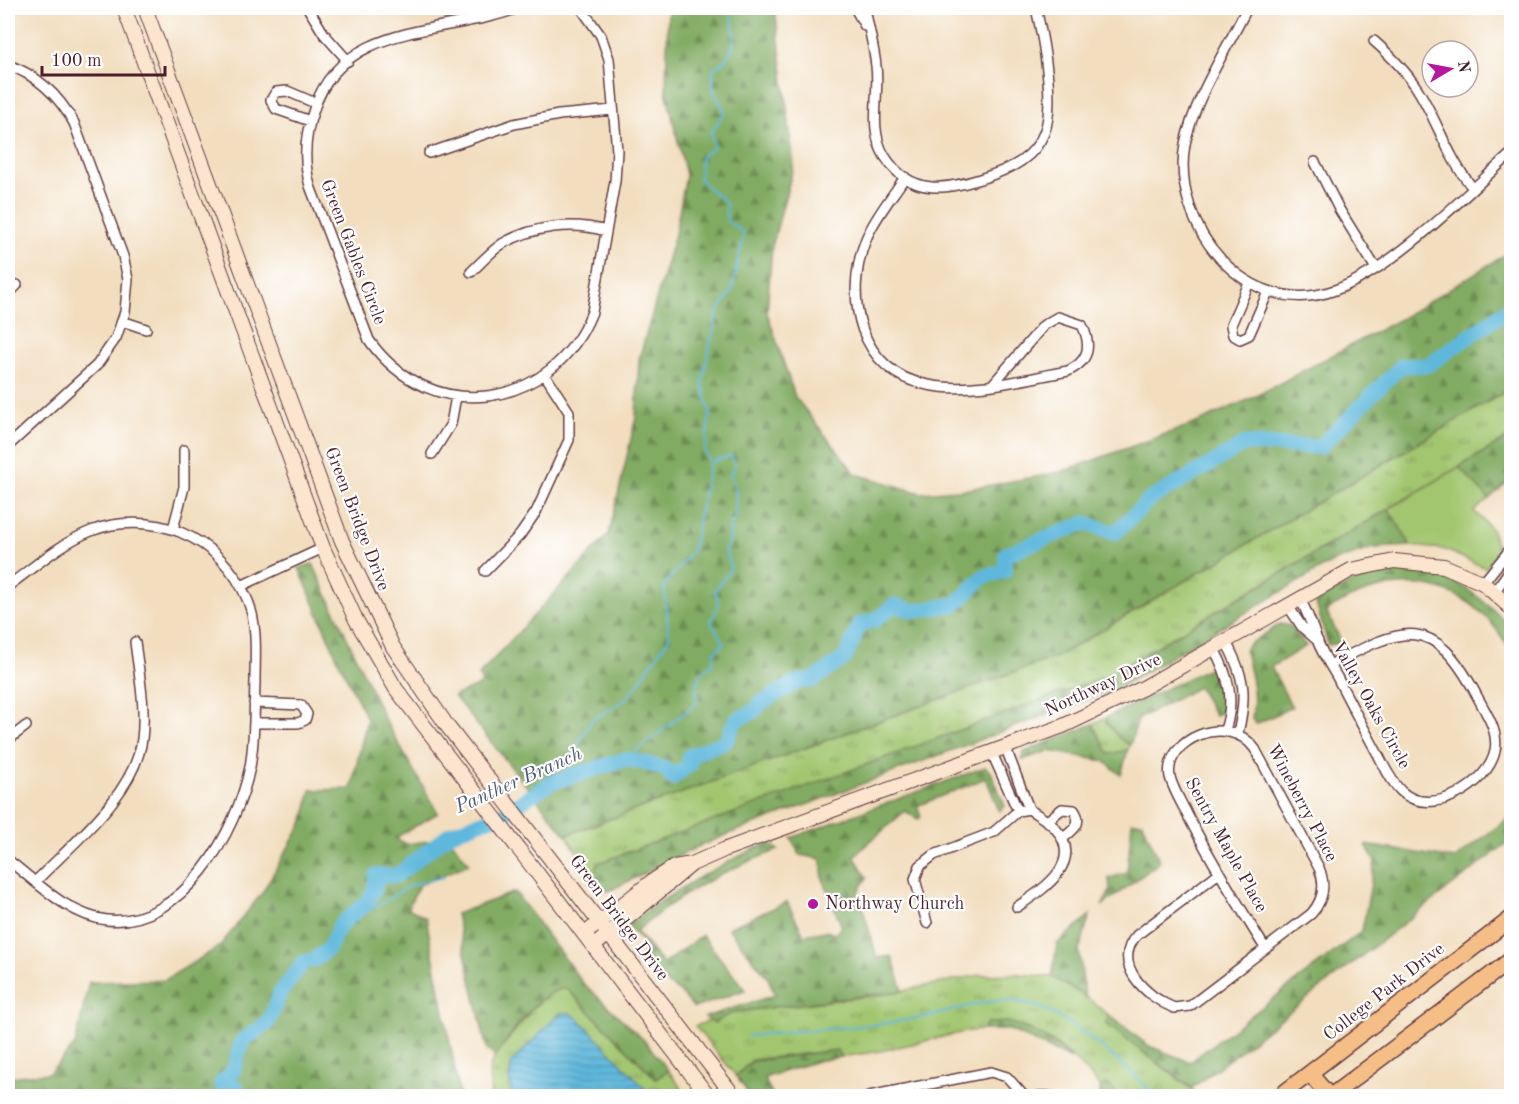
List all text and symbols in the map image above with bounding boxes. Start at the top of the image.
scale bar [42,39,165,77]
north arrow [1420,39,1480,99]
text: 100 m [51,52,102,70]
text: N [1454,59,1472,75]
street label: Green Gables Circle [317,177,389,327]
street label: Green Bridge Drive [321,445,393,593]
street label: Valley Oaks Circle [1328,638,1414,772]
street label: Northway Drive [1042,650,1164,720]
street label: Wineberry Place [1263,741,1341,865]
water label: Panther Branch [452,744,586,818]
street label: Sentry Maple Place [1182,775,1270,915]
street label: Green Bridge Drive [566,852,672,984]
place label: Northway Church [825,895,965,913]
marker: Northway Church [806,897,820,911]
street label: College Park Drive [1320,940,1448,1044]

